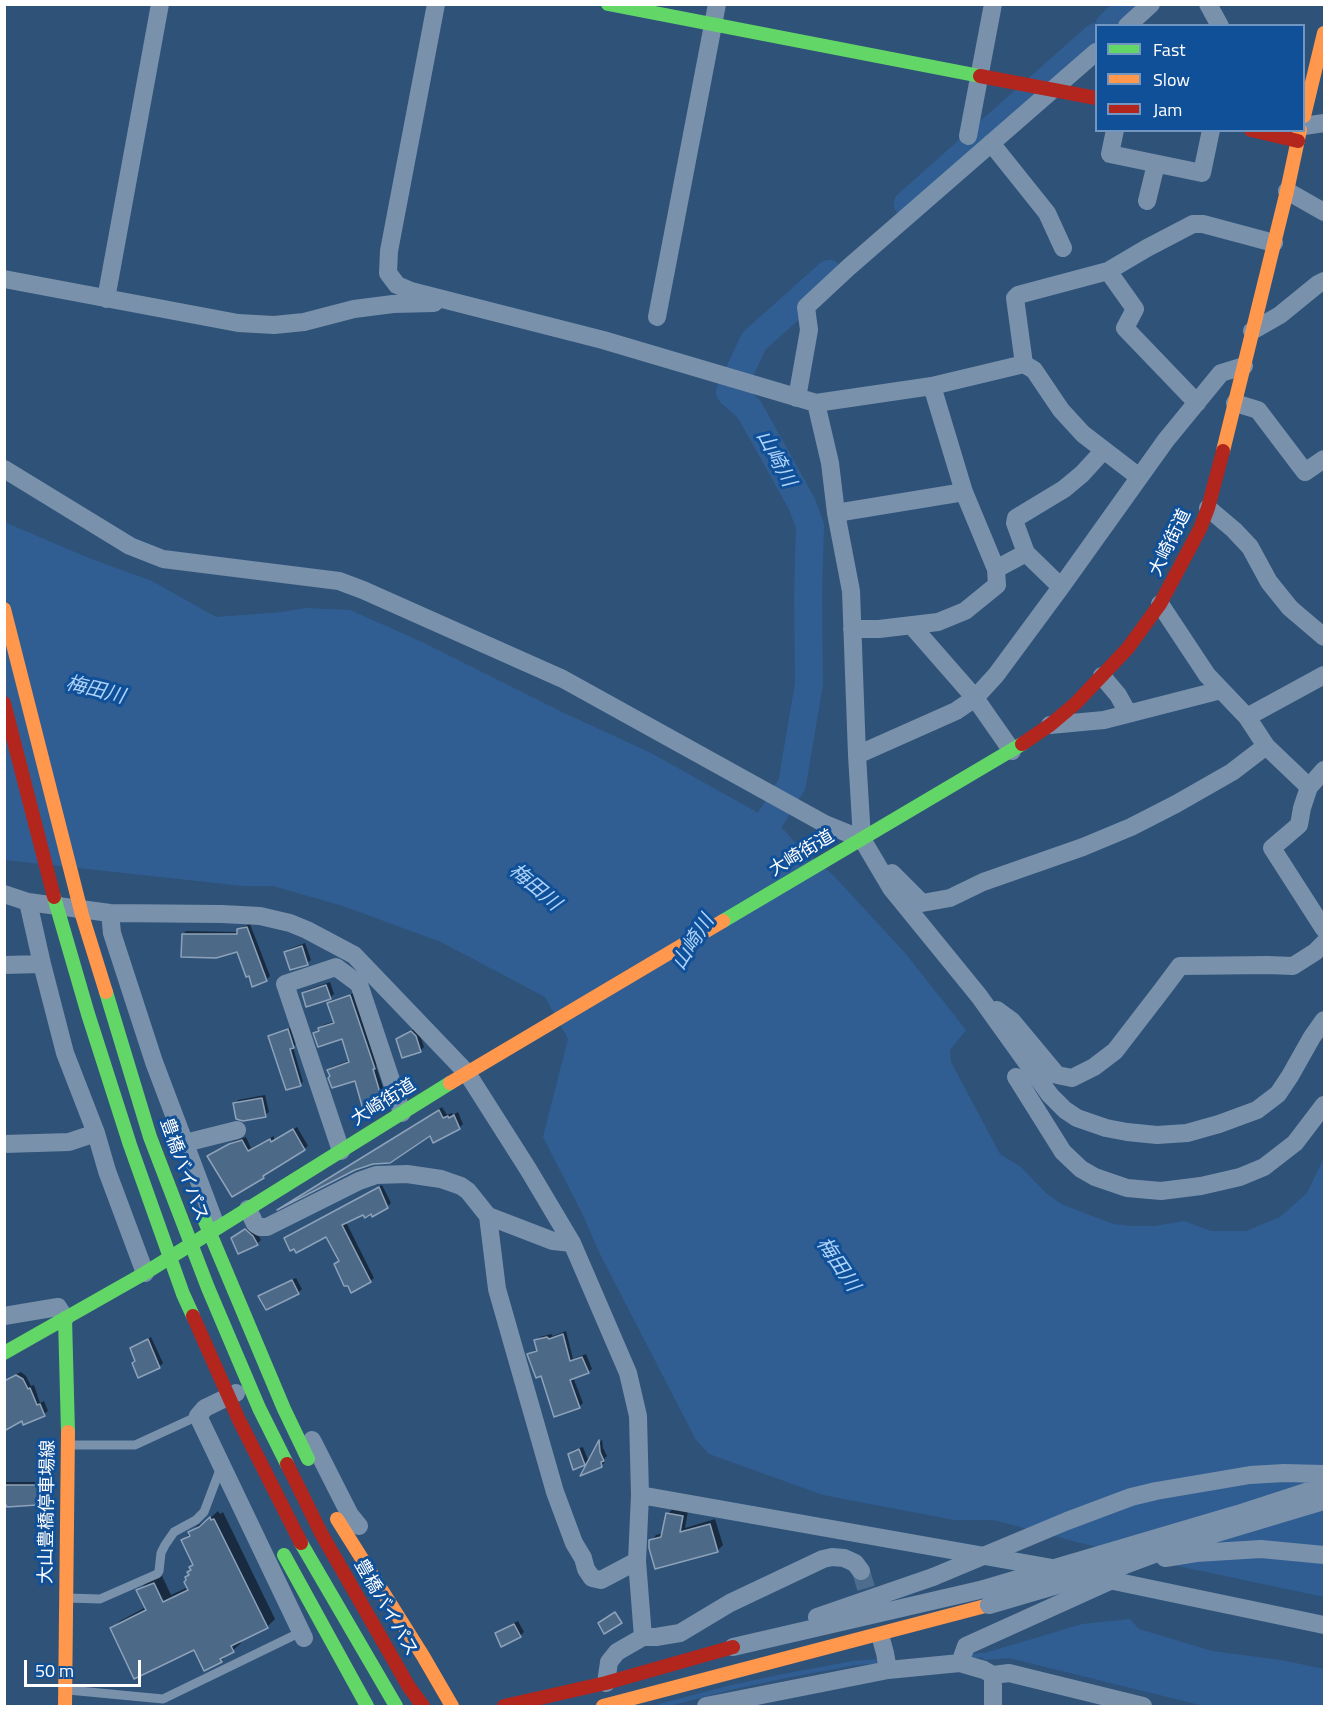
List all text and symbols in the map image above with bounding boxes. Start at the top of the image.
legend [1095,24,1305,132]
text: Fast [1153,36,1186,63]
text: Slow [1153,66,1190,93]
text: Jam [1153,96,1182,123]
water label: 山崎川 [750,427,800,491]
street label: 大崎街道 [1146,506,1196,580]
water label: 梅田川 [63,672,127,710]
street label: 大崎街道 [766,826,838,882]
water label: 梅田川 [503,860,565,916]
water label: 山崎川 [668,911,720,975]
street label: 大崎街道 [348,1075,420,1131]
street label: 豊橋バイパス [154,1116,212,1224]
water label: 梅田川 [810,1233,864,1297]
street label: 大山豊橋停車場線 [36,1440,60,1584]
street label: 豊橋バイパス [349,1556,421,1660]
scale bar [27,1648,144,1686]
text: 50 m [35,1657,74,1684]

